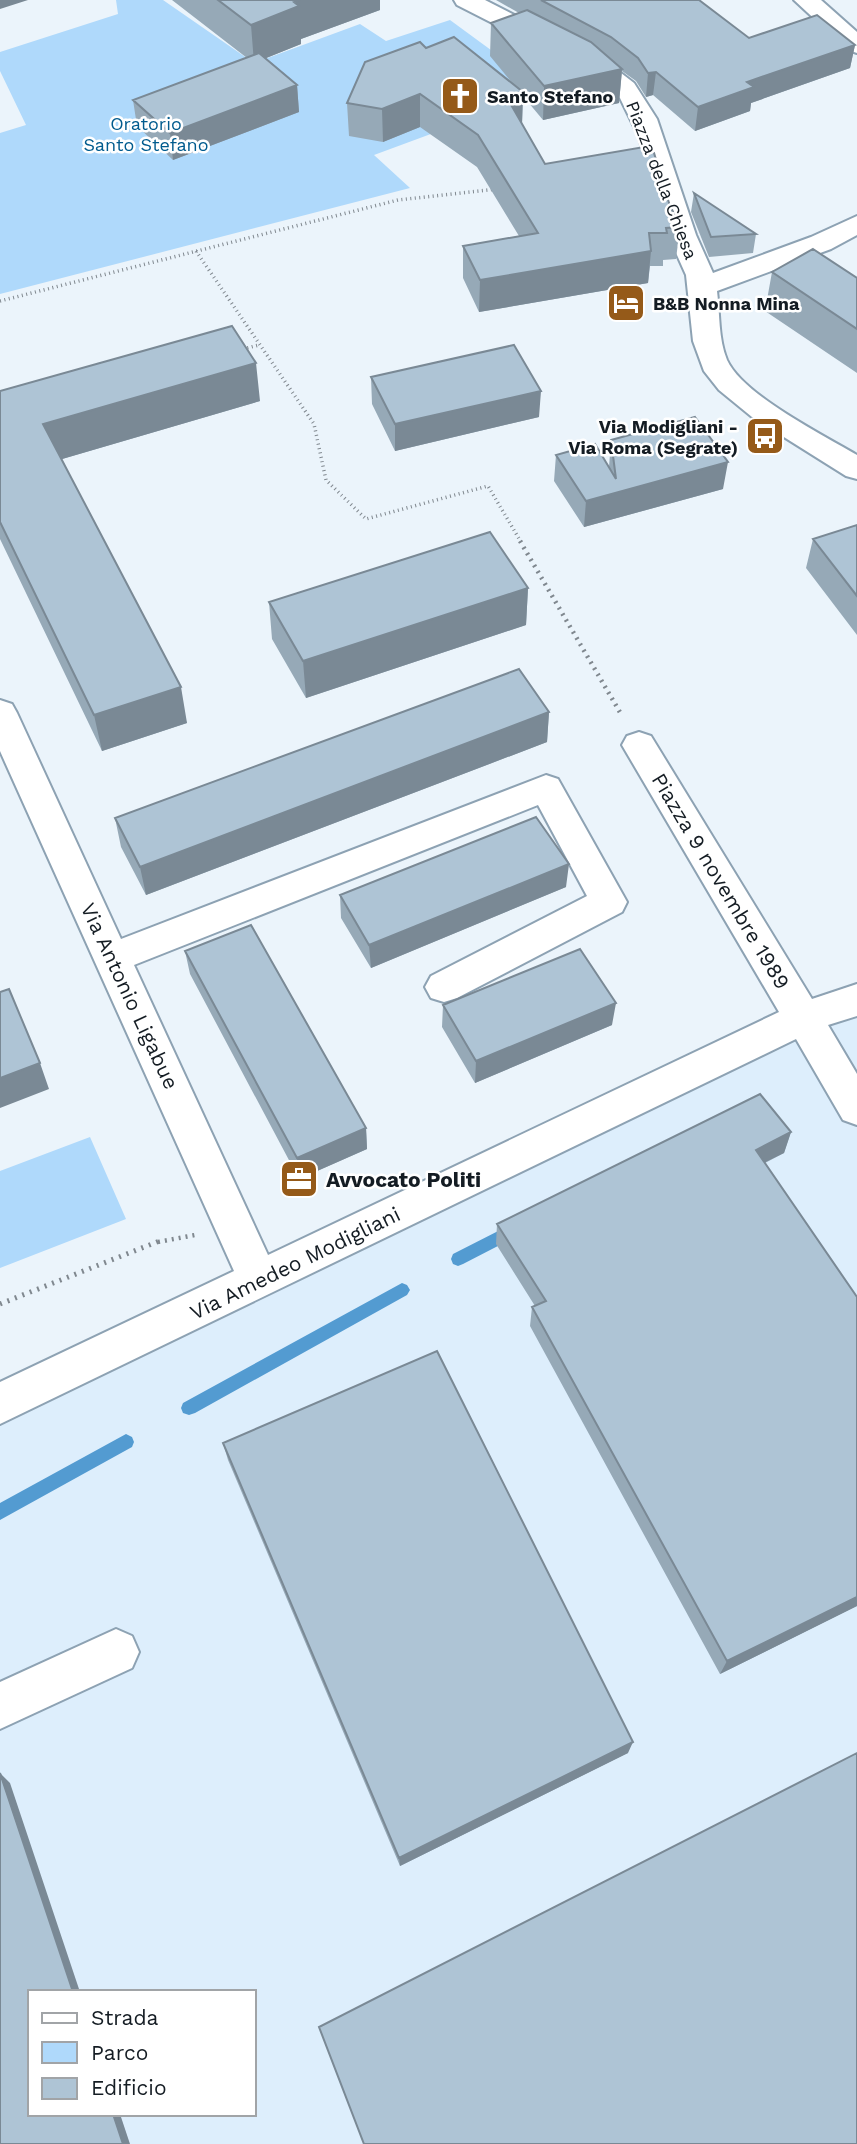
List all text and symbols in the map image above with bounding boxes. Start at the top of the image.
church icon: Santo Stefano [439,75,481,117]
place label: Santo Stefano [487,86,614,107]
street label: Piazza della Chiesa [622,98,702,262]
park label: Oratorio Santo Stefano [83,113,209,155]
hotel icon: B&B Nonna Mina [605,282,647,324]
place label: B&B Nonna Mina [653,293,800,314]
bus stop icon: Via Modigliani - Via Roma (Segrate) [744,415,786,457]
place label: Via Modigliani - Via Roma (Segrate) [568,416,738,458]
street label: Piazza 9 novembre 1989 [647,769,795,993]
street label: Via Antonio Ligabue [76,899,184,1093]
office icon: Avvocato Politi [278,1158,320,1200]
place label: Avvocato Politi [326,1167,481,1192]
street label: Via Amedeo Modigliani [186,1201,404,1325]
legend [28,1990,256,2116]
text: Strada [91,2005,159,2030]
text: Parco [91,2040,148,2065]
text: Edificio [91,2075,167,2100]

